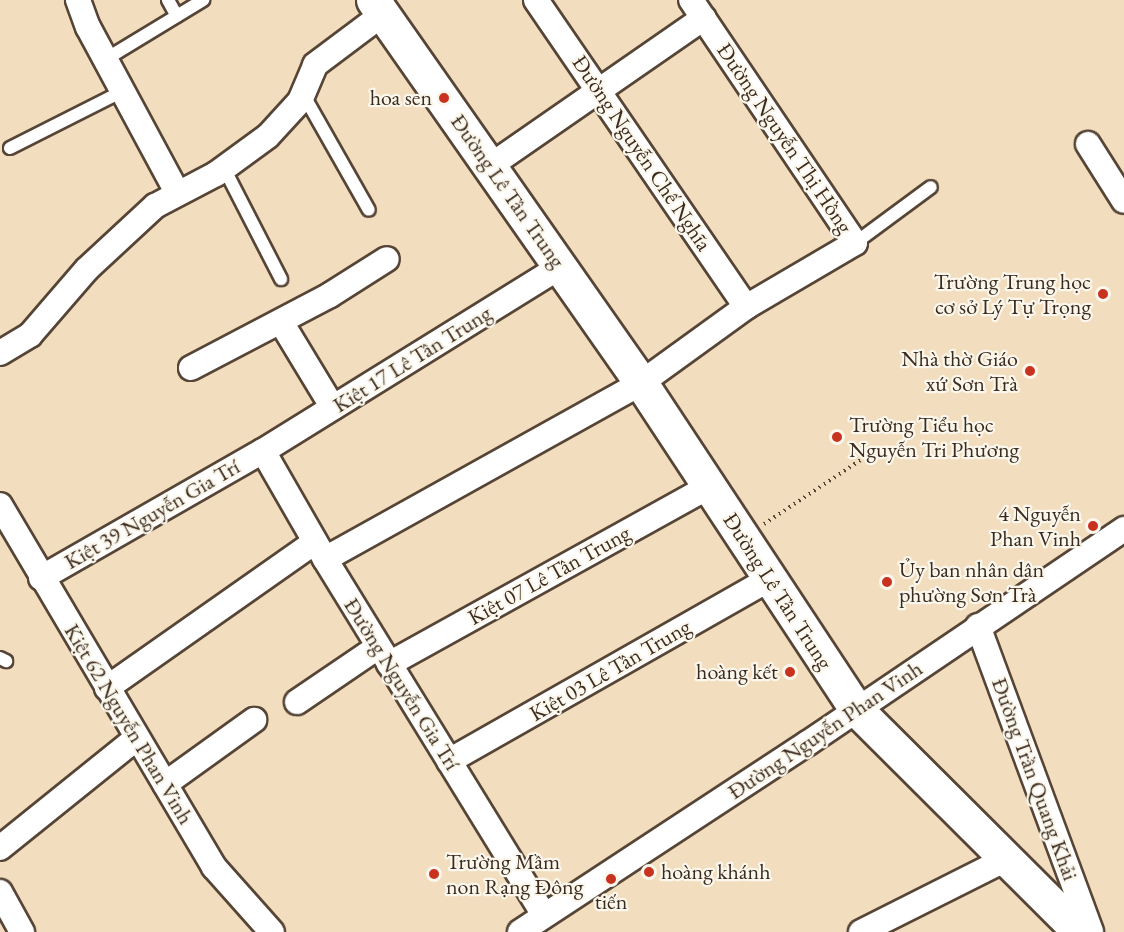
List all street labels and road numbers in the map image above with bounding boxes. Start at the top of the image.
street label: Đường Nguyễn Thị Hồng [712,38,858,238]
street label: Đường Nguyễn Chế Nghĩa [567,50,717,256]
street label: Đường Lê Tân Trung [445,109,571,273]
street label: Kiệt 17 Lê Tân Trung [328,300,496,418]
street label: Kiệt 39 Nguyễn Gia Trí [60,453,244,575]
street label: Đường Lê Tân Trung [718,508,838,674]
street label: Kiệt 07 Lê Tân Trung [463,519,635,631]
street label: Đường Nguyễn Gia Trí [338,593,466,775]
street label: Kiệt 03 Lê Tân Trung [525,613,695,727]
street label: Kiệt 62 Nguyễn Phan Vinh [59,619,199,829]
street label: Đường Nguyễn Phan Vinh [723,655,927,805]
street label: Đường Trần Quang Khải [986,674,1084,884]

